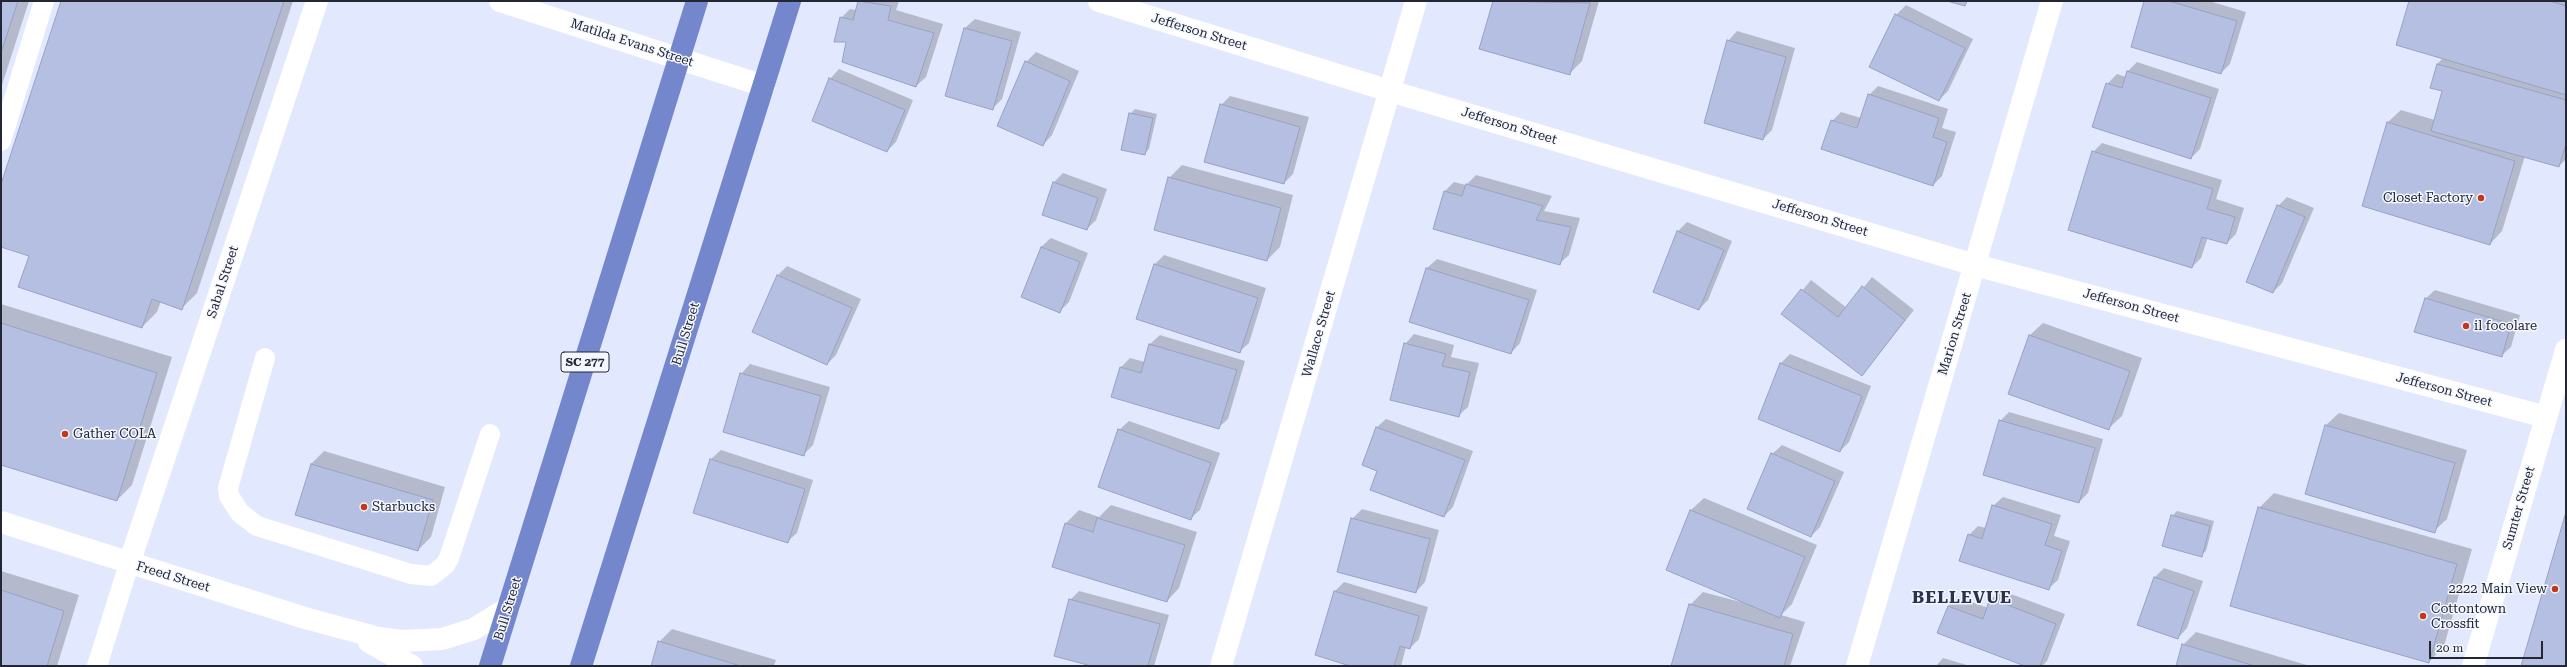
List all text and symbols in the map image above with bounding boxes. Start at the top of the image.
street label: Jefferson Street [1149,10,1249,54]
street label: Matilda Evans Street [568,16,696,70]
street label: Jefferson Street [1459,104,1559,148]
place label: Closet Factory [2383,190,2473,206]
marker: Closet Factory [2476,193,2486,203]
street label: Jefferson Street [1770,196,1870,240]
street label: Sabal Street [204,244,242,320]
street label: Jefferson Street [2081,286,2181,326]
street label: Wallace Street [1299,289,1339,379]
street label: Marion Street [1935,291,1975,377]
street label: Bull Street [669,301,703,367]
place label: il focolare [2474,318,2537,334]
marker: il focolare [2461,321,2471,331]
road number: SC 277 [561,352,609,372]
street label: Jefferson Street [2394,370,2494,410]
place label: Gather COLA [73,426,156,442]
marker: Gather COLA [60,429,70,439]
street label: Sumter Street [2500,465,2538,551]
place label: Starbucks [372,499,435,515]
marker: Starbucks [359,502,369,512]
street label: Freed Street [134,558,212,596]
street label: Bull Street [491,576,525,642]
place label: 2222 Main View [2448,581,2547,597]
marker: 2222 Main View [2550,584,2560,594]
district label: BELLEVUE [1912,588,2012,608]
place label: Cottontown Crossfit [2431,601,2506,632]
marker: Cottontown Crossfit [2418,611,2428,621]
scale bar [2431,633,2545,659]
text: 20 m [2436,641,2463,655]

